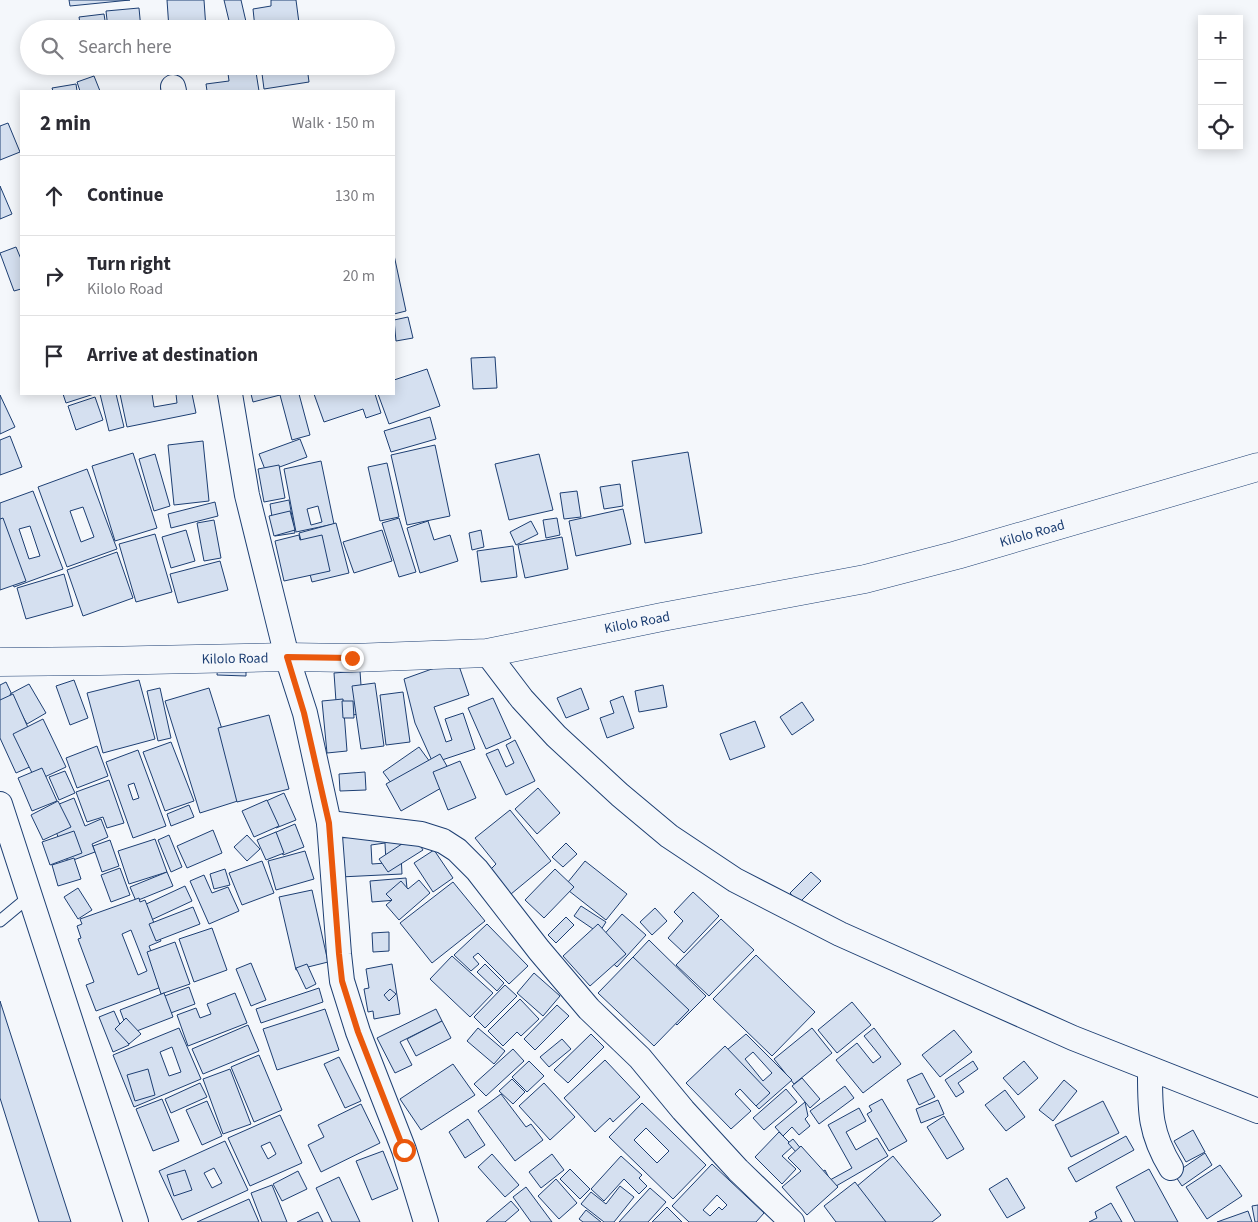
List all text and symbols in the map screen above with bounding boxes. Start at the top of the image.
map controls [1198,15,1243,150]
button: + [1198,15,1243,60]
search box [20,20,395,75]
icon: search [38,34,66,62]
text: Search here [78,34,172,61]
button: − [1198,60,1243,105]
button: locate [1198,105,1243,150]
text: 2 min [40,108,91,138]
text: Walk · 150 m [292,112,375,134]
icon: ahead [40,182,68,210]
text: Continue [87,182,164,209]
text: 130 m [335,185,375,207]
text: Turn right [87,251,171,278]
icon: right [40,262,68,290]
text: 20 m [343,265,375,287]
text: Kilolo Road [87,278,163,300]
icon: arrive [40,342,68,370]
text: Arrive at destination [87,342,258,369]
street label: Kilolo Road [997,515,1067,553]
street label: Kilolo Road [603,607,672,639]
route end [341,647,364,670]
street label: Kilolo Road [201,648,269,670]
route start [393,1139,416,1162]

